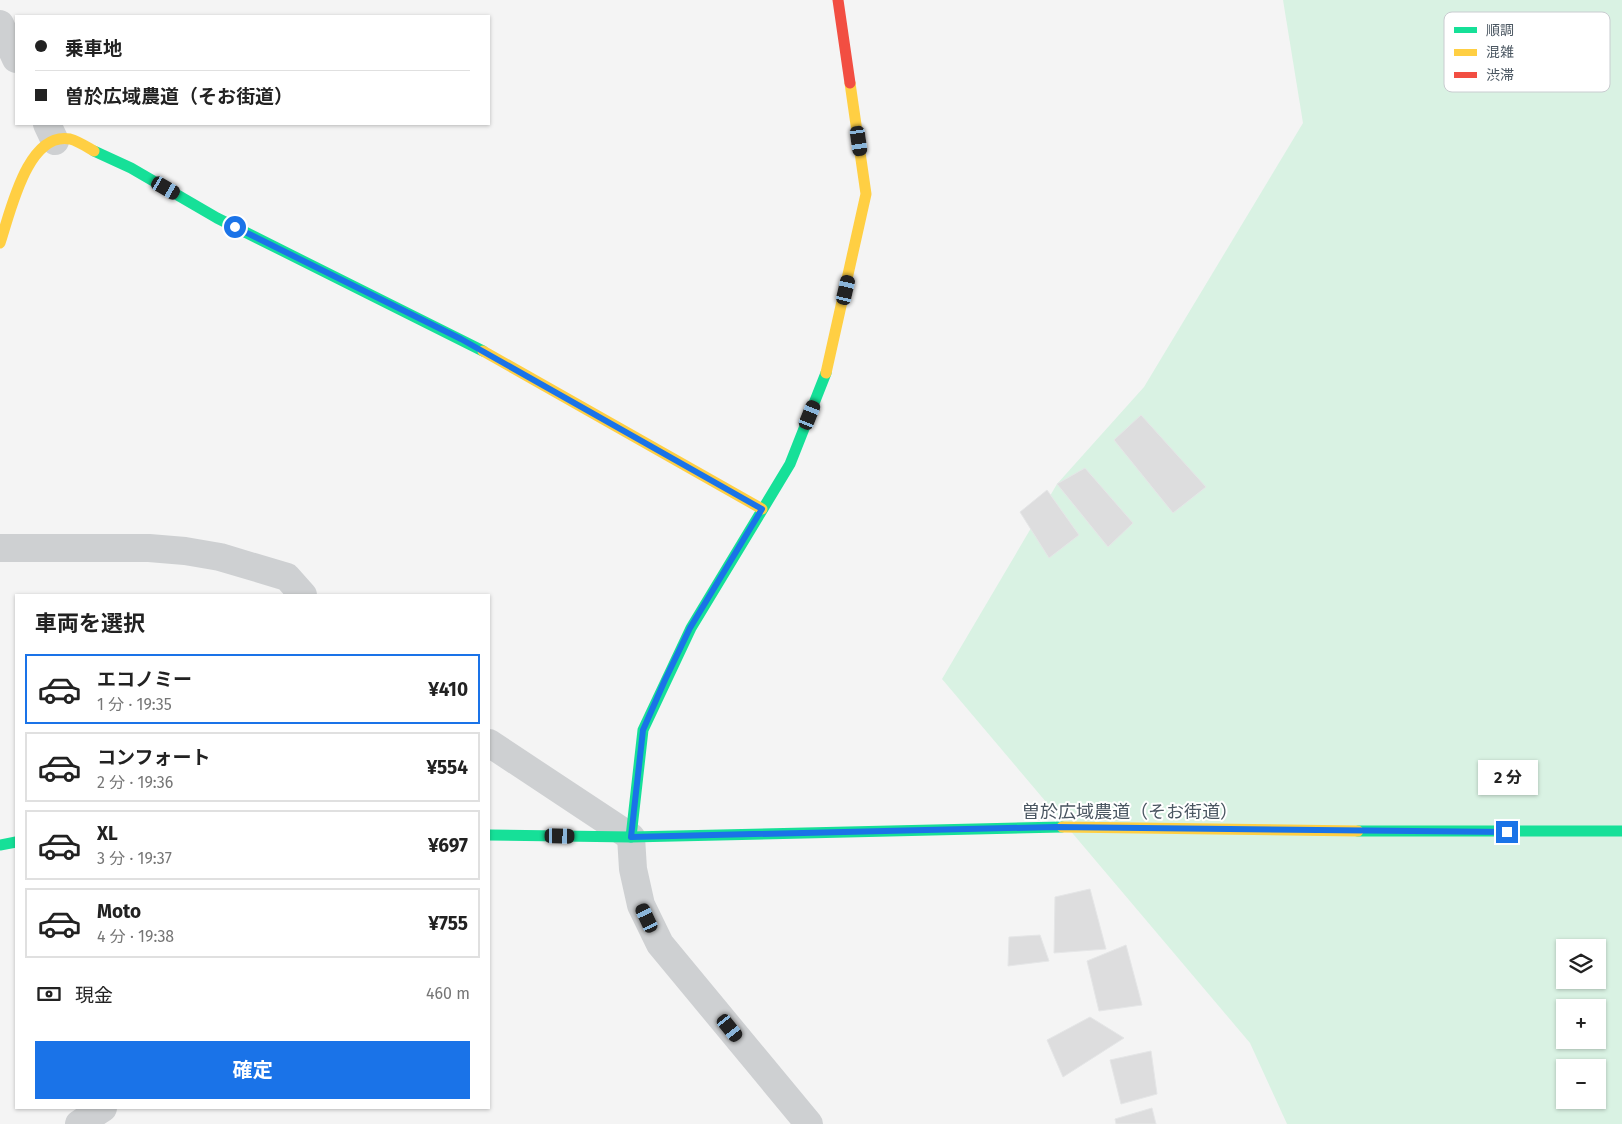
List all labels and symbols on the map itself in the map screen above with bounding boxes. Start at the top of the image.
legend [1444,12,1610,92]
text: 順調 [1486,22,1514,39]
text: 混雑 [1486,44,1514,61]
text: 渋滞 [1486,67,1514,84]
car [849,125,868,157]
car [149,174,182,202]
route start [224,216,246,238]
car [835,274,856,306]
car [797,398,822,432]
callout: 2 分 [1477,760,1537,794]
street label: 曽於広域農道（そお街道） [1022,801,1238,823]
route end [1496,821,1518,843]
car [544,828,575,844]
car [633,901,660,935]
car [714,1012,745,1044]

